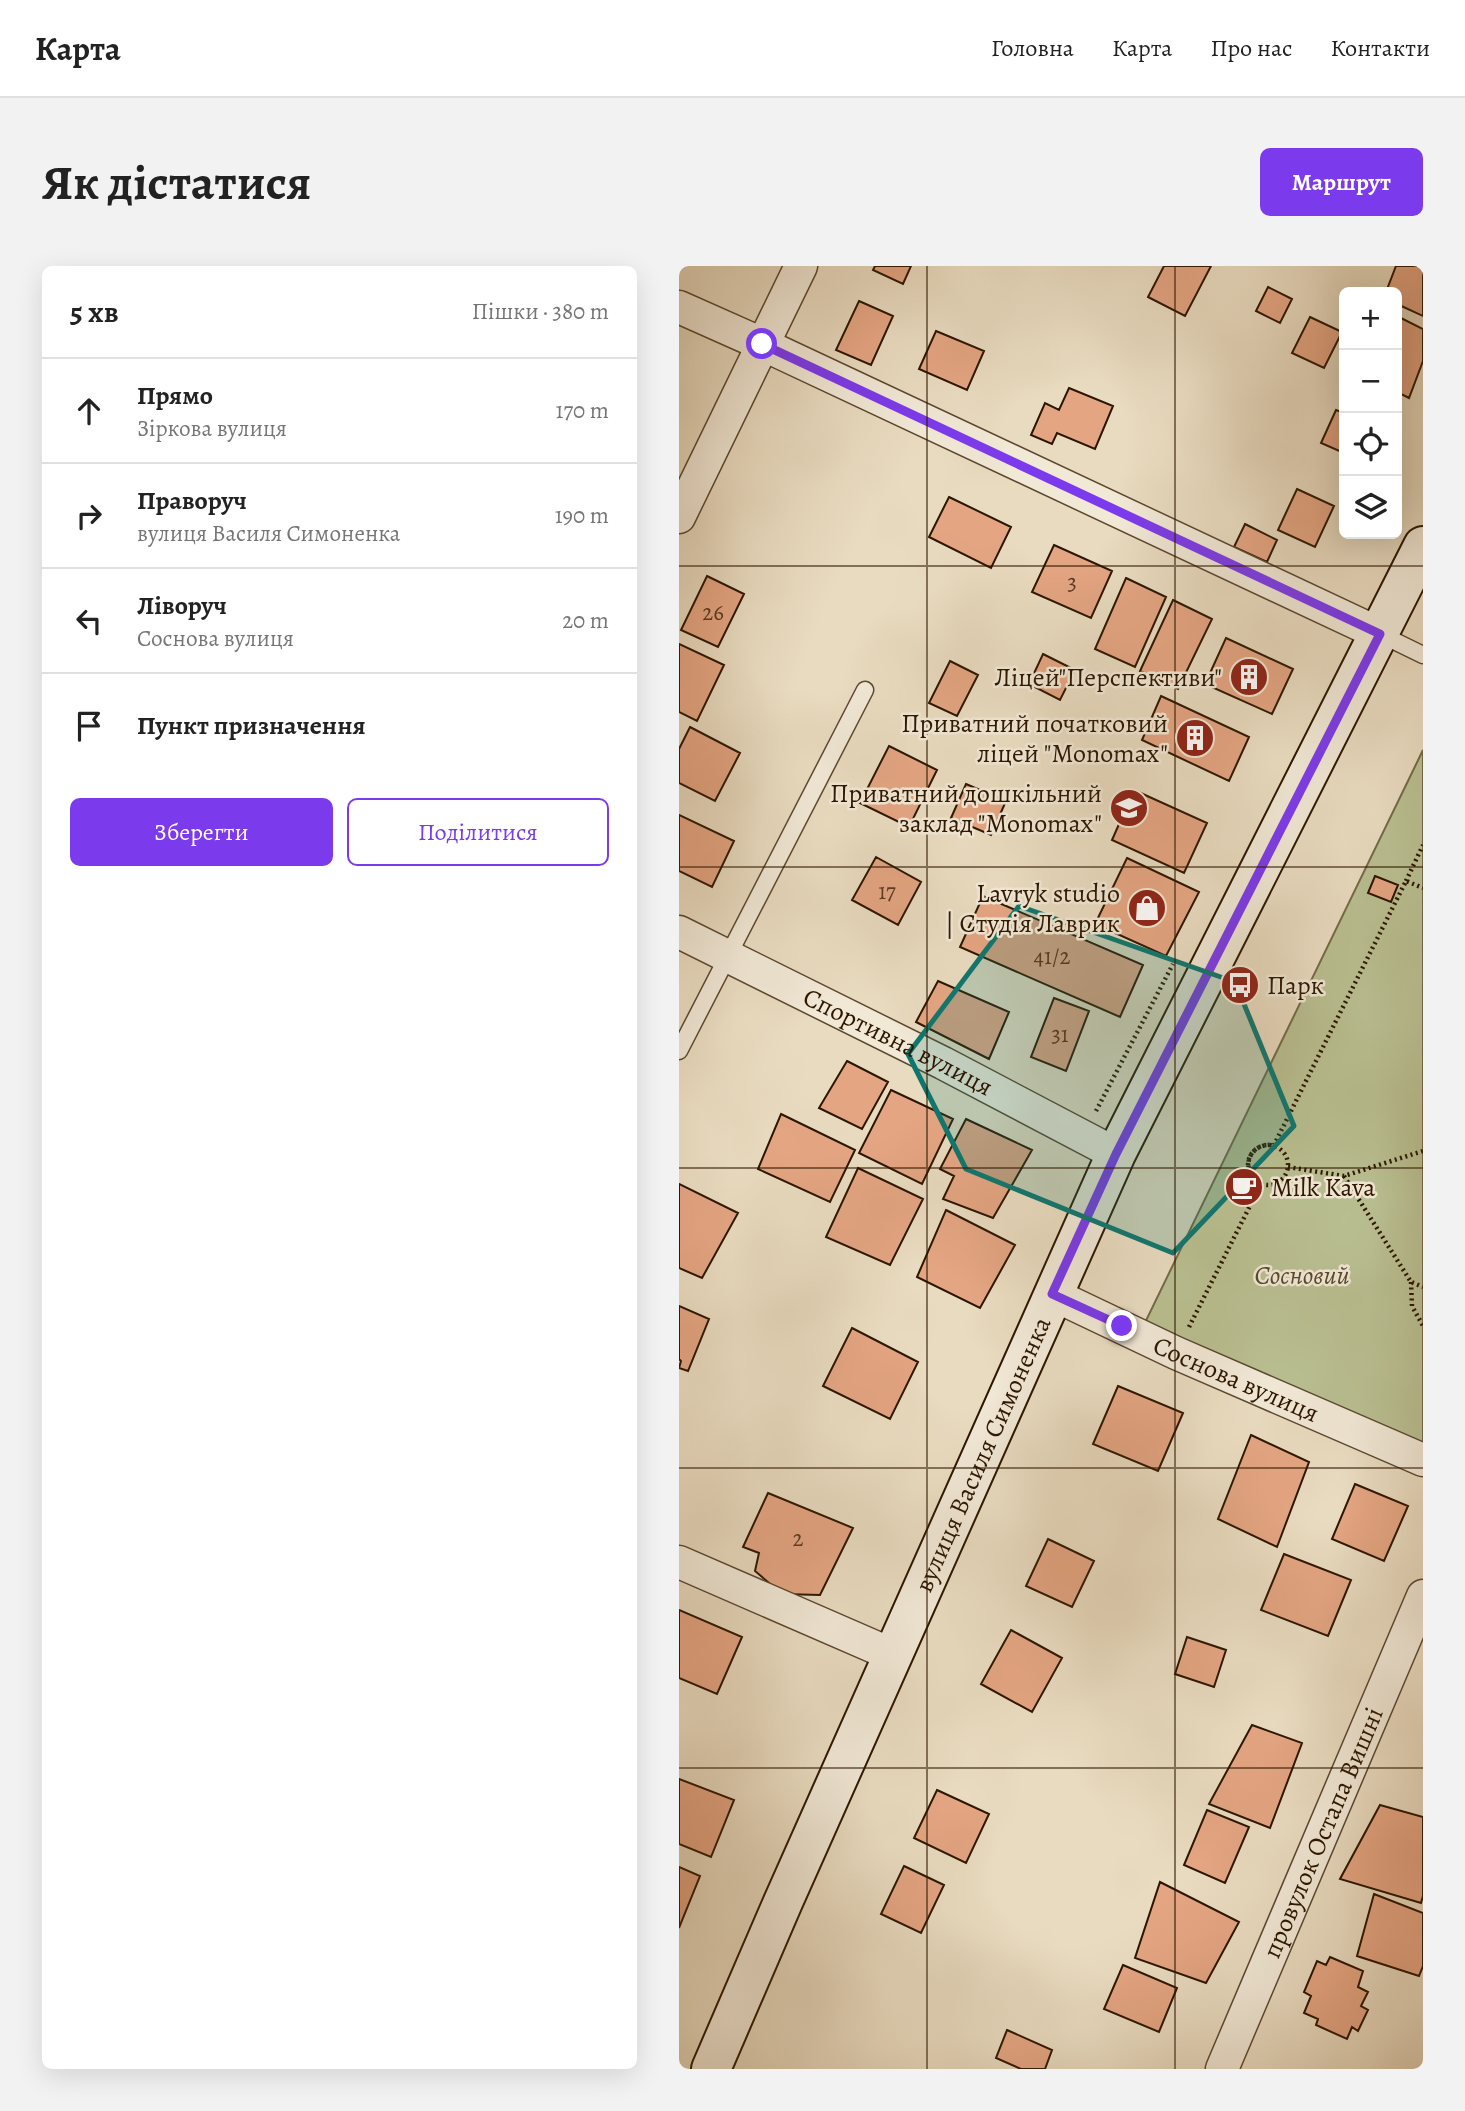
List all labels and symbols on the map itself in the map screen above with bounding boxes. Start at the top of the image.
route start [746,328,777,359]
house number: 3 [1067,567,1077,598]
house number: 26 [702,597,724,628]
building icon: Ліцей"Перспективи" [1228,656,1270,698]
place label: Ліцей"Перспективи" [994,660,1222,695]
place label: Приватний початковий ліцей "Monomax" [901,706,1168,771]
building icon: Приватний початковий ліцей "Monomax" [1174,717,1216,759]
place label: Приватний дошкільний заклад "Monomax" [830,776,1102,841]
school or university icon: Приватний дошкільний заклад "Monomax" [1108,787,1150,829]
house number: 17 [878,876,896,907]
place label: Lavryk studio | Студія Лаврик [945,876,1120,941]
shop icon: Lavryk studio | Студія Лаврик [1126,887,1168,929]
house number: 41/2 [1034,941,1070,972]
bus stop icon: Парк [1219,964,1261,1006]
place label: Парк [1267,968,1324,1003]
street label: Спортивна вулиця [797,979,999,1104]
house number: 31 [1051,1019,1069,1050]
cafe icon: Milk Kava [1223,1166,1265,1208]
place label: Milk Kava [1271,1170,1375,1205]
park label: Сосновий [1255,1258,1349,1293]
route end [1106,1310,1137,1341]
street label: вулиця Василя Симоненка [906,1311,1059,1597]
street label: Соснова вулиця [1148,1327,1325,1430]
house number: 2 [793,1523,804,1554]
street label: провулок Остапа Вишні [1254,1702,1391,1963]

